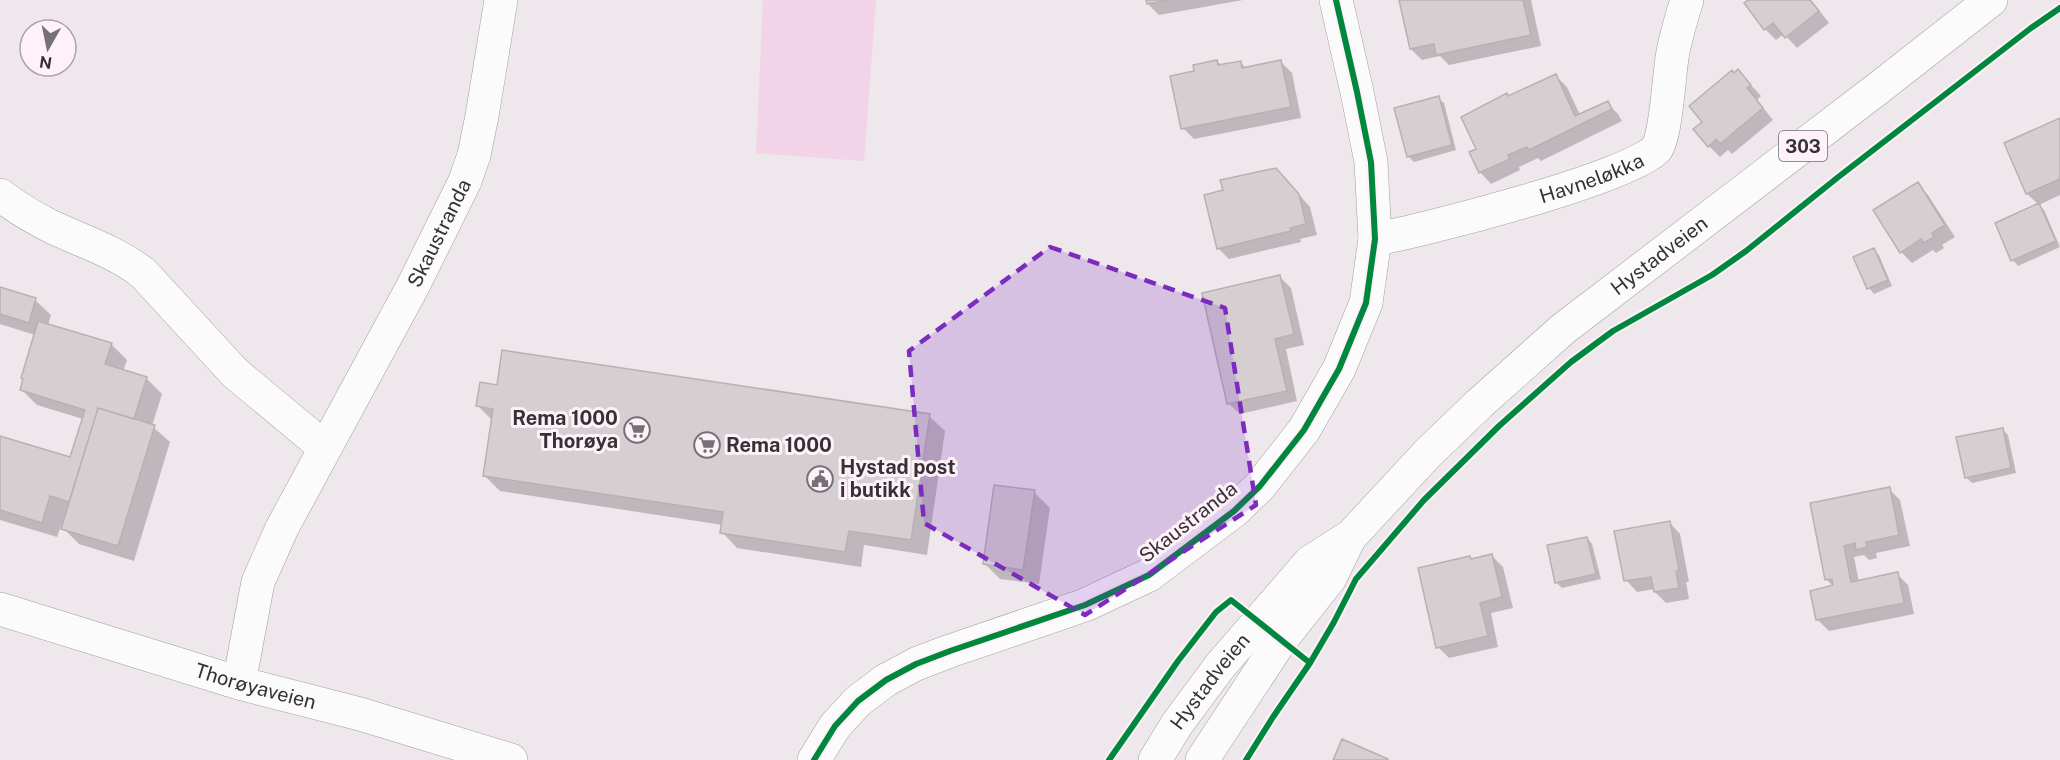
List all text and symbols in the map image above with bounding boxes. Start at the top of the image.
north arrow [18,18,78,78]
text: N [38,52,53,73]
road number: 303 [1779,131,1827,161]
street label: Havneløkka [1536,148,1648,208]
street label: Skaustranda [402,175,476,291]
street label: Hystadveien [1606,211,1712,300]
place label: Rema 1000 Thorøya [512,406,618,453]
supermarket icon: Rema 1000 Thorøya [622,415,652,445]
supermarket icon: Rema 1000 [692,430,722,460]
place label: Rema 1000 [726,433,832,457]
place label: Hystad post i butikk [840,455,956,502]
public building icon: Hystad post i butikk [805,464,835,494]
street label: Skaustranda [1134,476,1242,568]
street label: Hystadveien [1165,628,1255,734]
street label: Thorøyaveien [192,658,319,714]

